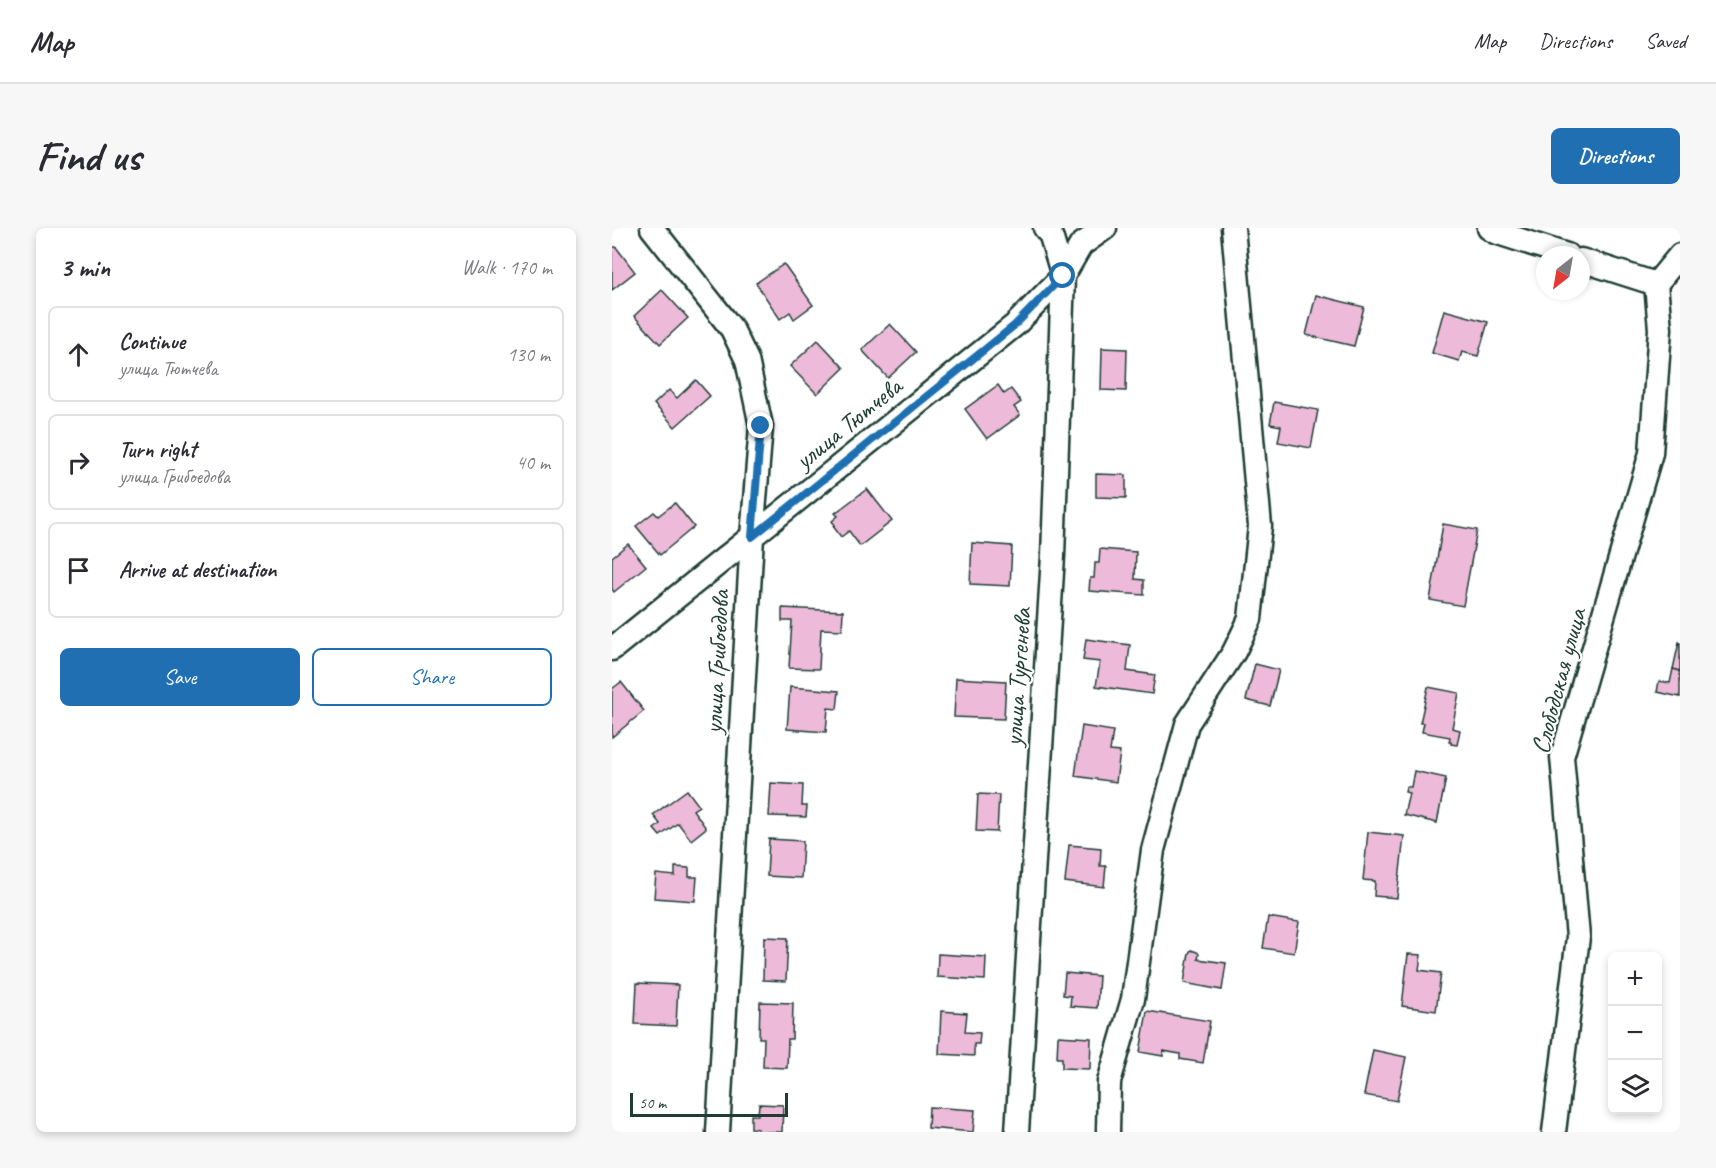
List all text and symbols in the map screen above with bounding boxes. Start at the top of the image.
text: Map [30,24,73,59]
text: Map [1474,28,1506,54]
text: Directions [1539,28,1612,54]
text: Saved [1645,28,1686,54]
button: Directions [1551,128,1680,184]
text: Find us [36,130,141,183]
north arrow [1536,246,1590,300]
text: 3 min [60,251,110,284]
text: Walk · 170 m [462,255,552,280]
route start [1049,262,1075,288]
text: Continue [119,328,185,356]
icon: ahead [62,338,95,371]
text: 130 m [507,342,550,367]
text: улица Тютчева [119,356,218,381]
street label: улица Тютчева [787,369,910,478]
route end [747,412,773,438]
text: Turn right [119,436,196,464]
icon: right [62,446,95,479]
text: 40 m [516,450,550,475]
text: улица Грибоедова [119,464,230,489]
icon: arrive [62,554,95,587]
text: Arrive at destination [119,556,276,584]
street label: улица Грибоедова [696,588,737,737]
street label: Слободская улица [1523,603,1594,757]
street label: улица Тургенева [996,605,1039,749]
button: Save [60,648,300,706]
button: Share [312,648,552,706]
map controls [1608,952,1662,1114]
button: + [1608,952,1662,1006]
button: − [1608,1006,1662,1060]
button: layers [1608,1060,1662,1114]
scale bar [630,1090,788,1118]
text: 50 m [639,1093,666,1113]

